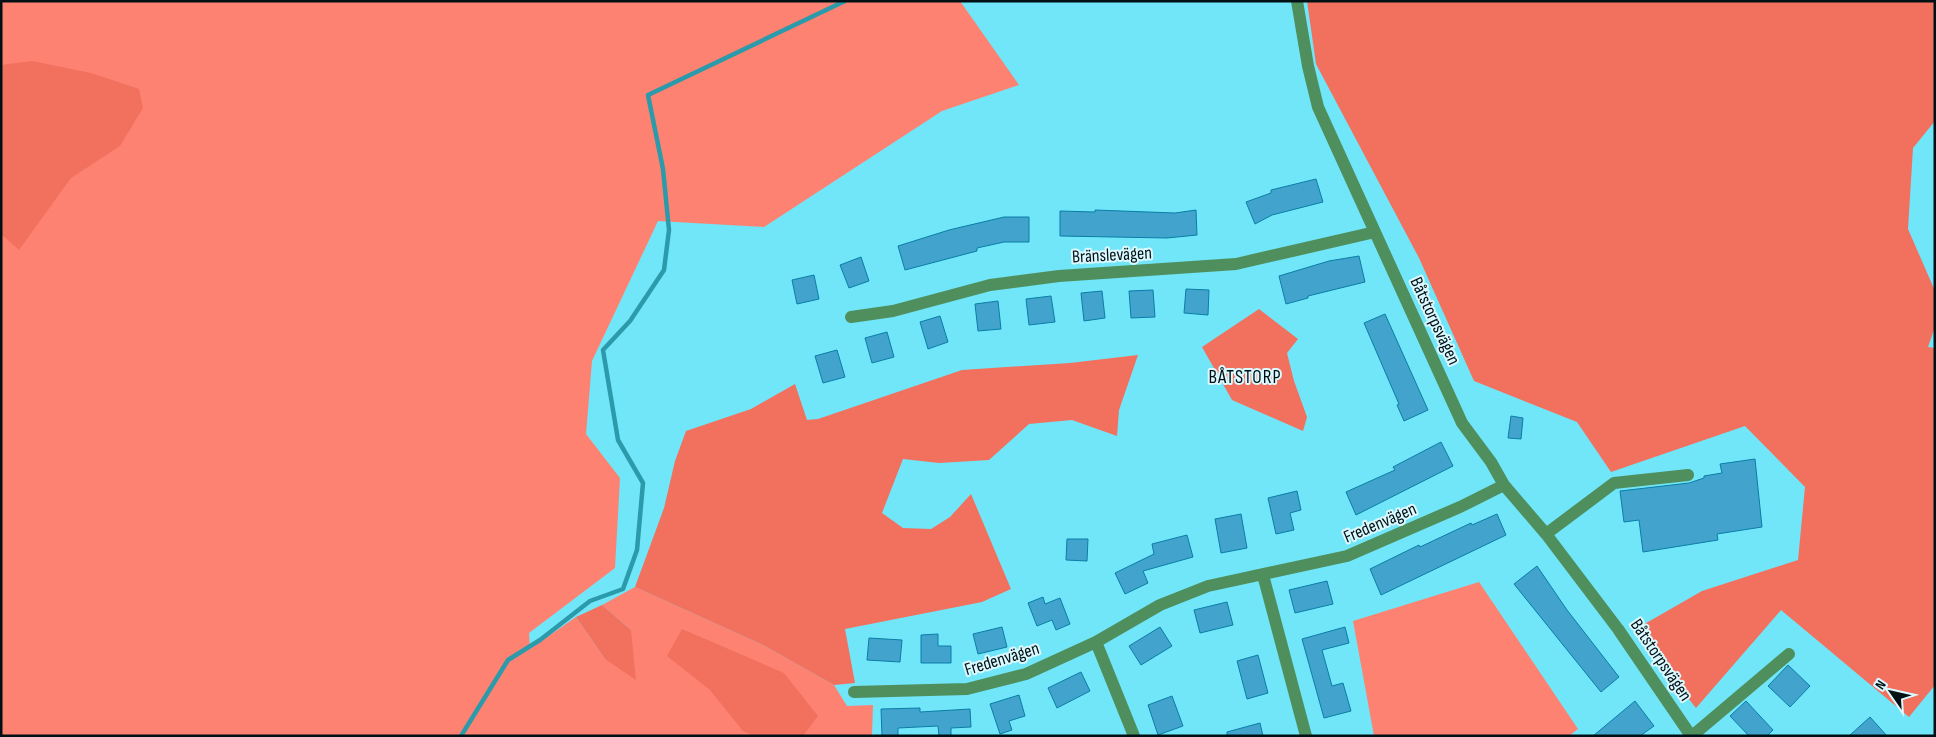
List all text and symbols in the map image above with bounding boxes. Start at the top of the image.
street label: Bränslevägen [1071,242,1153,268]
street label: Båtstorpsvägen [1406,274,1464,368]
district label: BÅTSTORP [1209,366,1281,389]
street label: Fredenvägen [1340,498,1420,548]
street label: Båtstorpsvägen [1626,615,1696,705]
street label: Fredenvägen [962,638,1042,680]
north arrow [1866,667,1916,717]
text: N [1871,677,1890,693]

